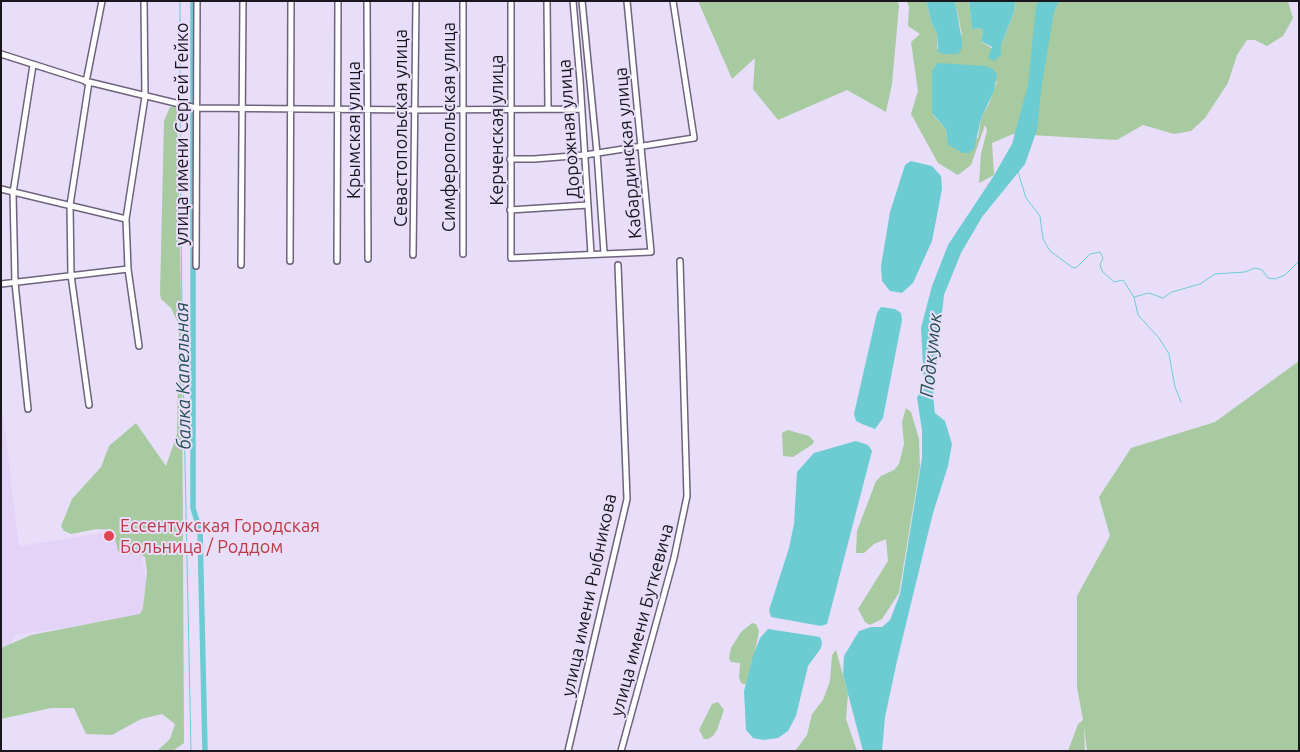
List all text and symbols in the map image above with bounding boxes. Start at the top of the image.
street label: улица имени Сергей Гейко [171,22,193,246]
street label: Симферопольская улица [438,22,460,232]
street label: Севастопольская улица [390,29,412,227]
street label: Керченская улица [486,54,508,206]
street label: Дорожная улица [553,58,585,200]
street label: Крымская улица [343,61,365,199]
street label: Кабардинская улица [610,66,646,240]
water label: балка Капельная [170,302,196,450]
water label: Подкумок [915,312,947,398]
street label: улица имени Рыбникова [557,492,621,698]
place label: Ессентукская Городская Больница / Роддом [120,515,320,558]
street label: улица имени Буткевича [606,521,678,719]
marker: Ессентукская Городская Больница / Роддом [102,529,116,543]

